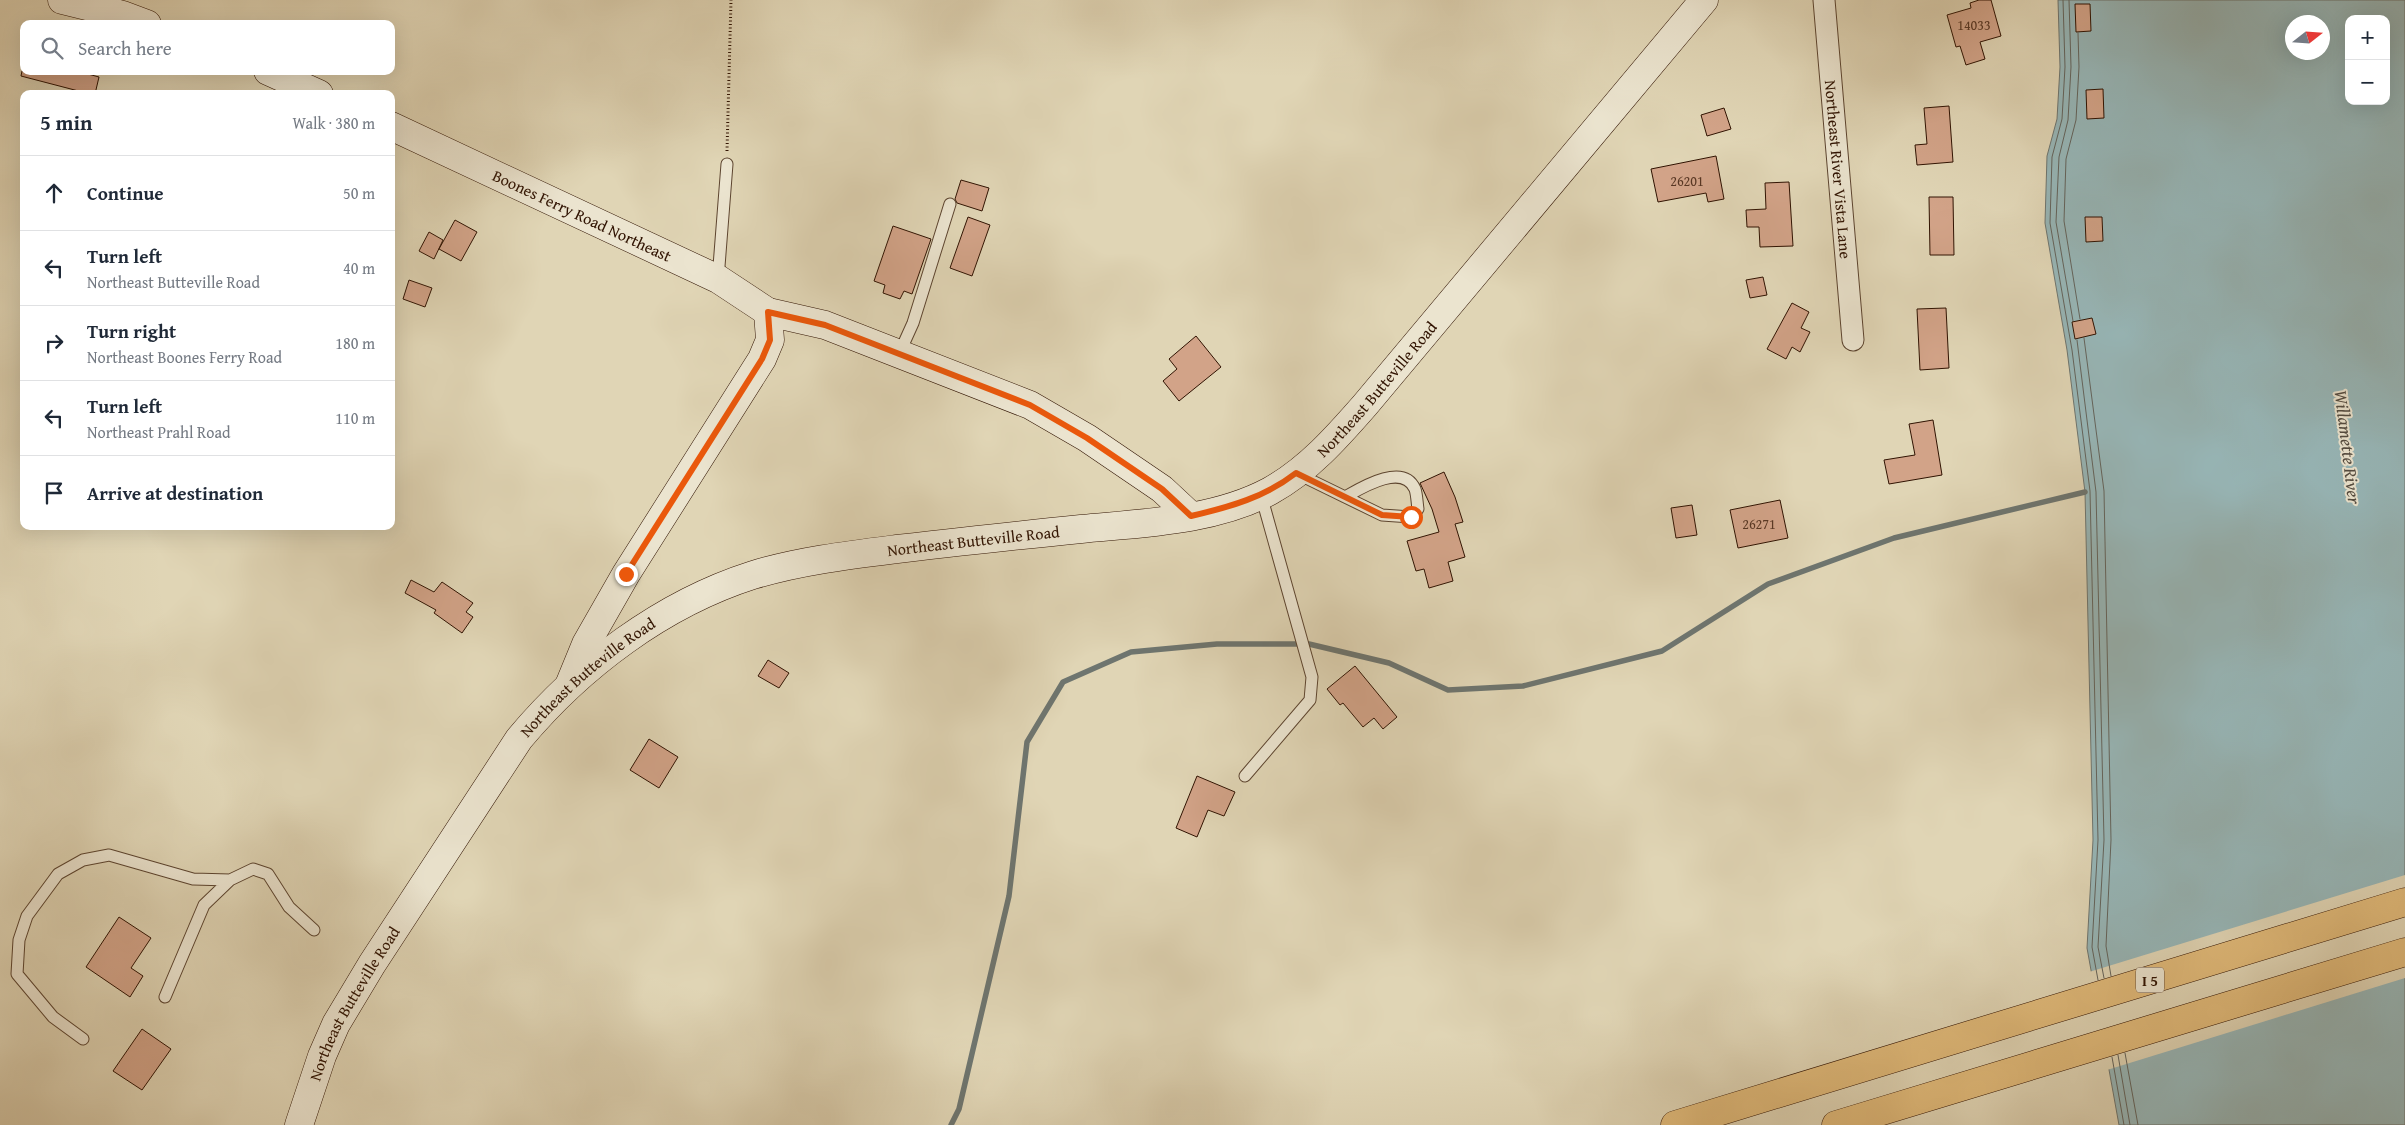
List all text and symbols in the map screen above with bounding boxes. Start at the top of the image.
house number: 14033 [1957,15,1991,35]
north arrow [2285,15,2330,60]
map controls [2345,15,2390,105]
button: + [2345,15,2390,60]
search box [20,20,395,75]
icon: search [38,34,66,62]
text: Search here [78,34,172,62]
button: − [2345,60,2390,105]
street label: Northeast River Vista Lane [1819,79,1858,260]
text: 5 min [40,107,92,138]
text: Walk · 380 m [292,111,375,135]
street label: Boones Ferry Road Northeast [489,163,676,268]
house number: 26201 [1670,171,1704,191]
icon: ahead [40,179,68,207]
text: Continue [87,179,164,207]
text: 50 m [343,181,375,205]
text: Turn left [87,242,162,270]
icon: left [40,254,68,282]
text: 40 m [343,256,375,280]
text: Northeast Butteville Road [87,270,260,294]
street label: Northeast Butteville Road [1311,316,1443,463]
text: Turn right [87,317,176,345]
icon: right [40,329,68,357]
text: 180 m [335,331,375,355]
text: Northeast Boones Ferry Road [87,345,282,369]
water label: Willamette River [2328,388,2369,507]
text: Turn left [87,392,162,420]
icon: left [40,404,68,432]
text: 110 m [335,406,375,430]
text: Northeast Prahl Road [87,420,231,444]
icon: arrive [40,479,68,507]
text: Arrive at destination [87,479,263,507]
route start [1400,506,1423,529]
house number: 26271 [1742,514,1776,534]
street label: Northeast Butteville Road [886,519,1061,562]
route end [615,563,638,586]
street label: Northeast Butteville Road [514,611,660,742]
street label: Northeast Butteville Road [303,921,406,1084]
road number: I 5 [2136,968,2164,992]

